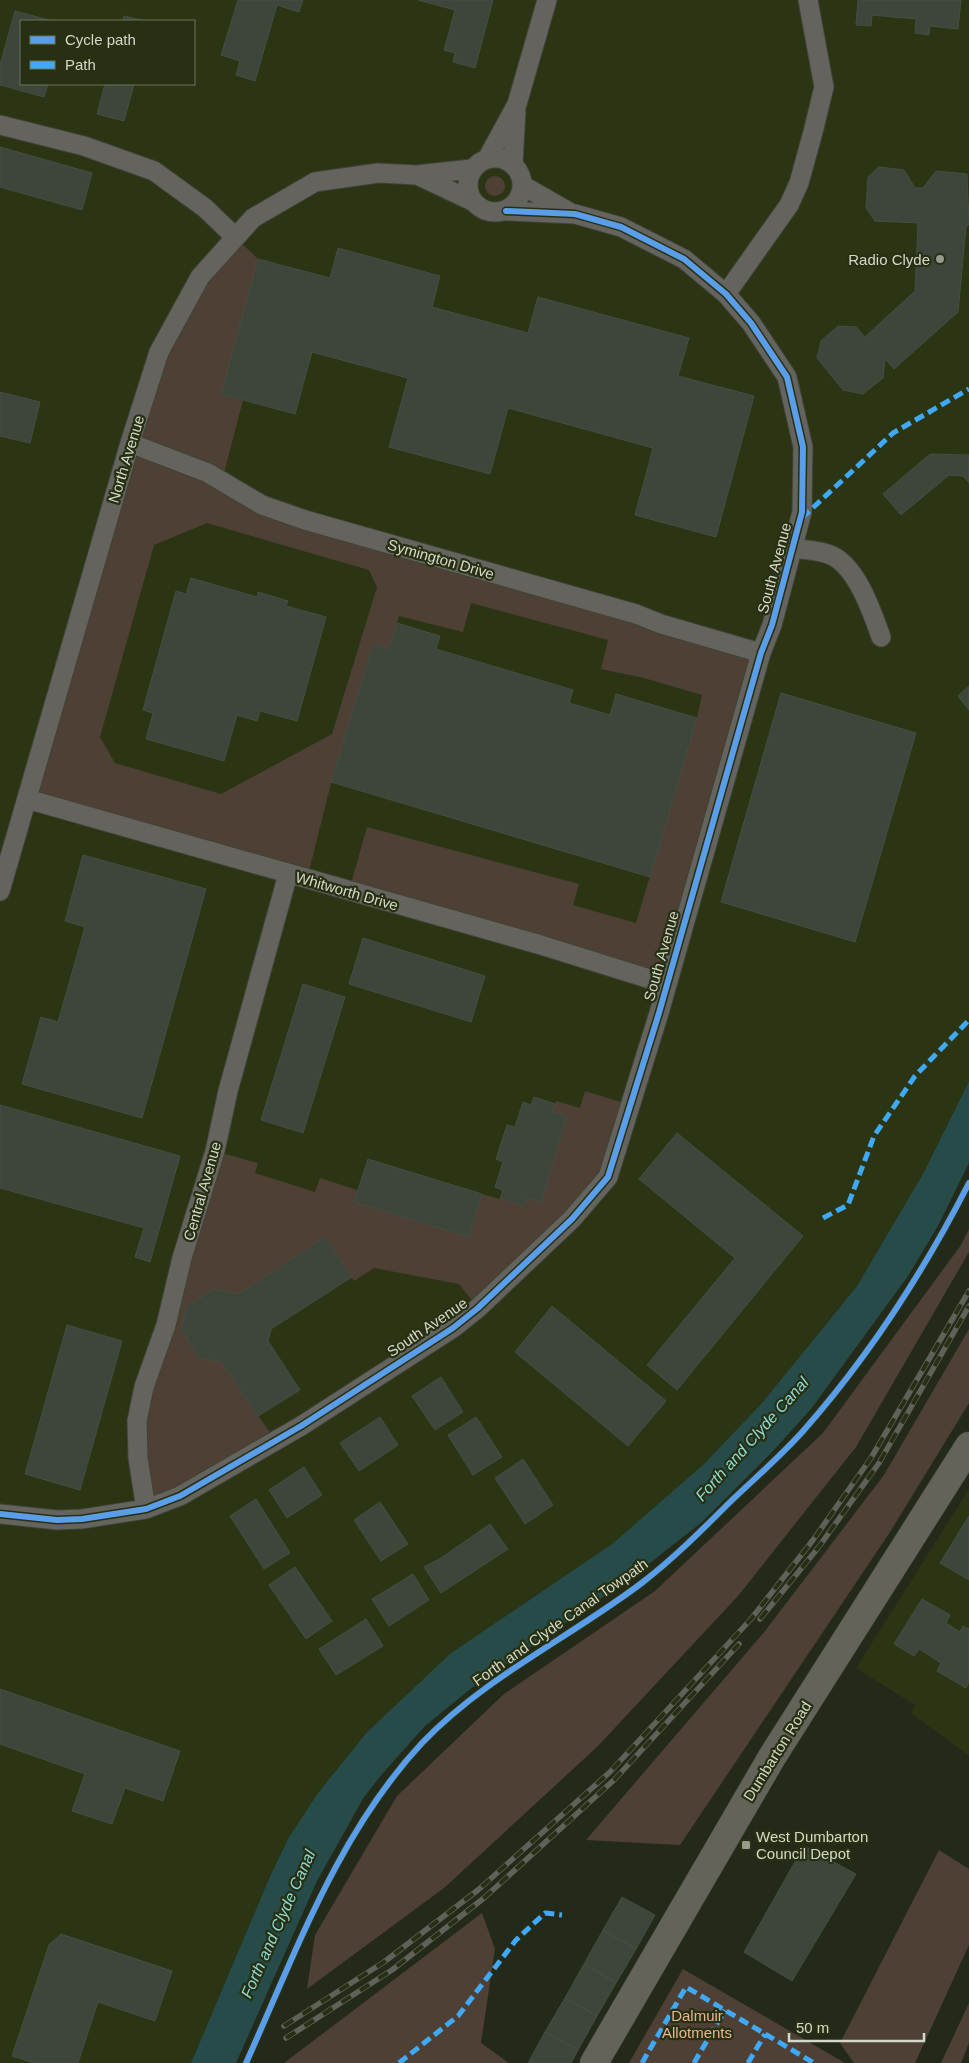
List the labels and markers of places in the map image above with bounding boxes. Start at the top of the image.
place label: Radio Clyde [848,251,930,268]
marker: Radio Clyde [934,253,946,265]
place label: West Dumbarton Council Depot [756,1828,868,1862]
marker: West Dumbarton Council Depot [740,1839,752,1851]

